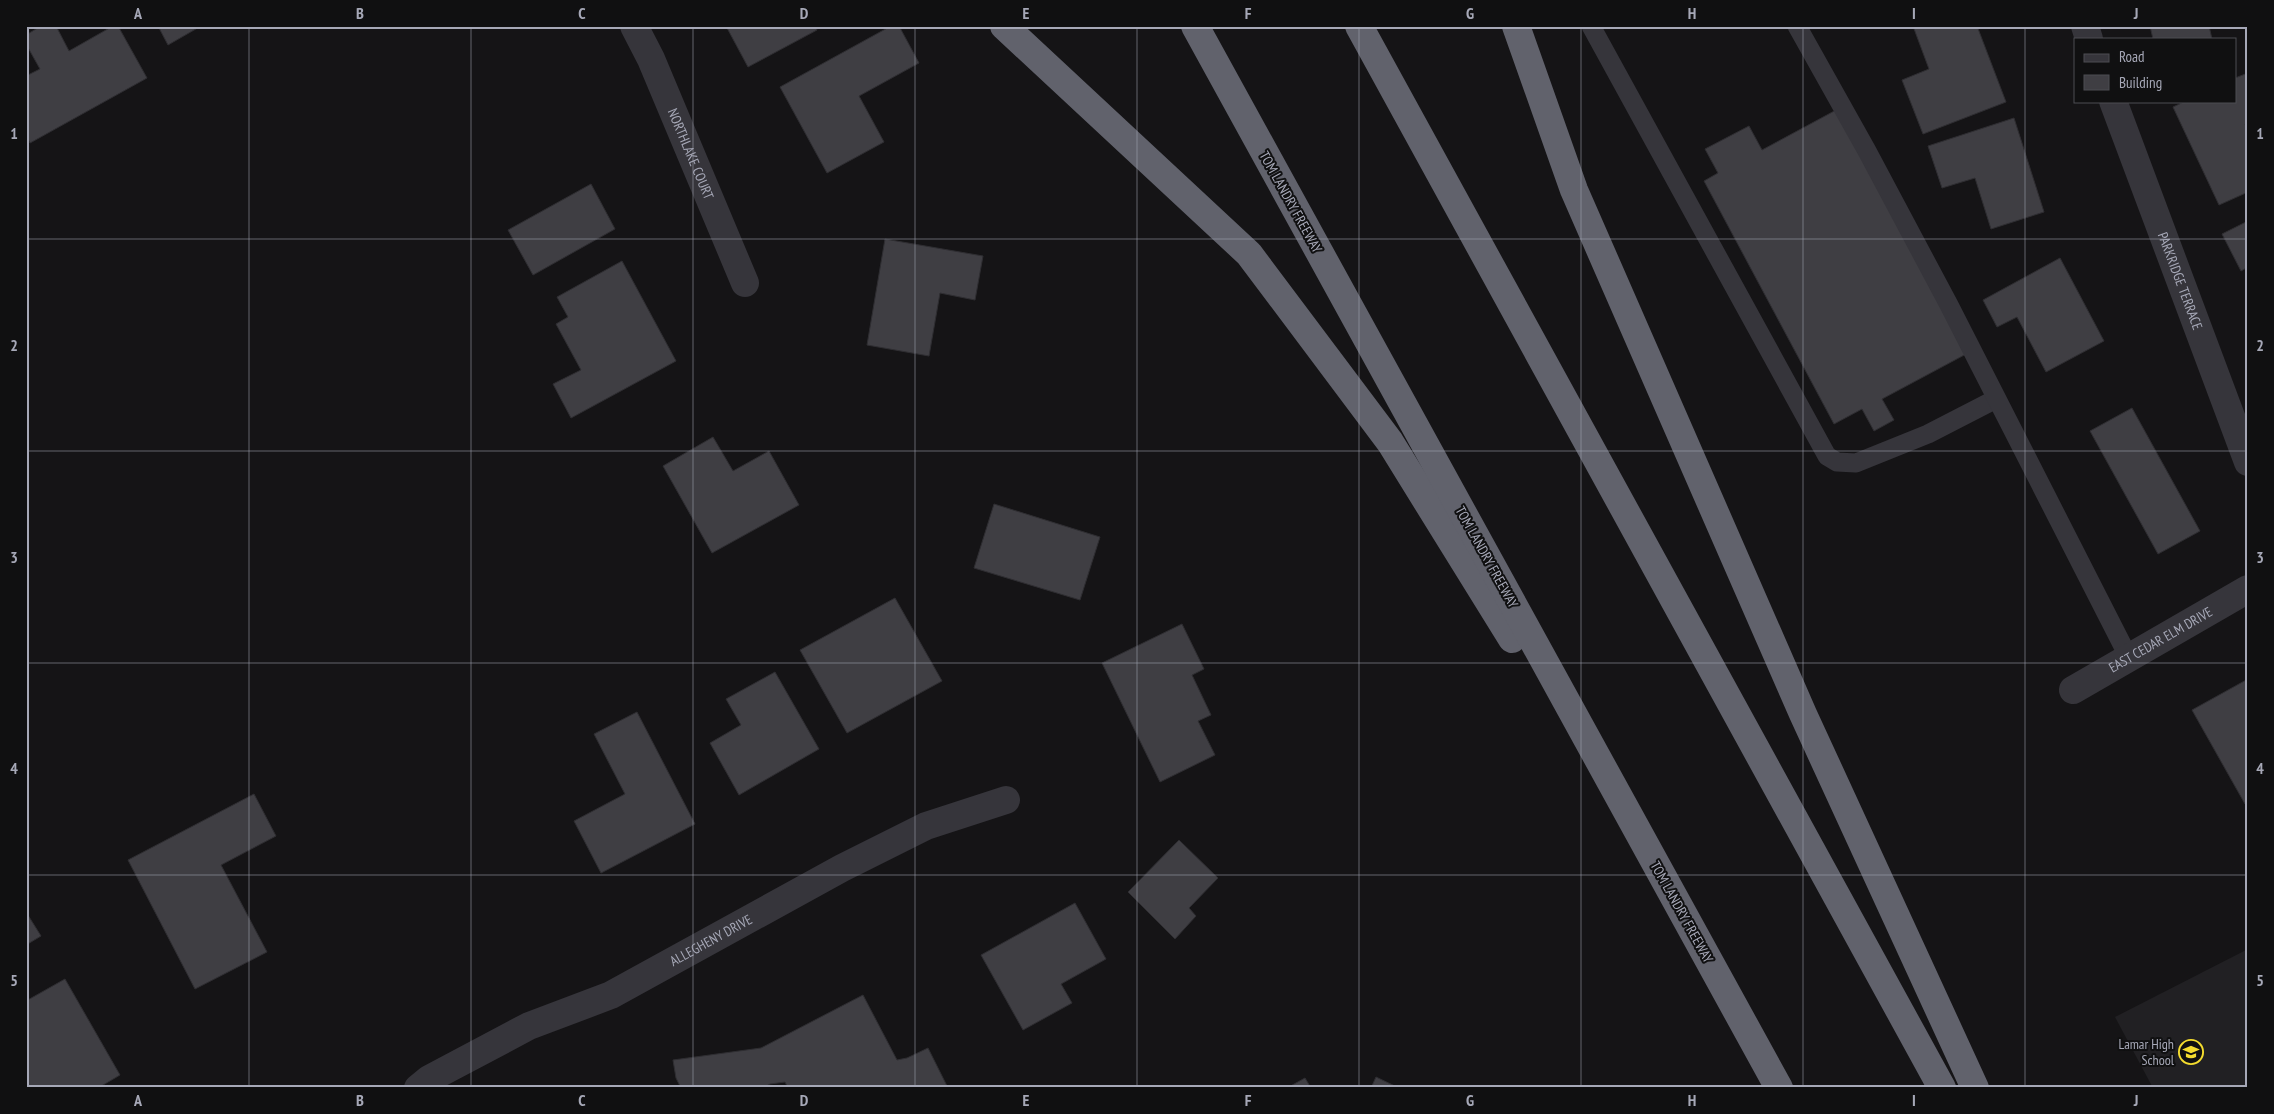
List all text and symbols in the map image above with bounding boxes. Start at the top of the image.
text: A [133,3,143,23]
text: B [356,3,364,23]
text: C [578,3,586,23]
text: D [800,3,809,23]
text: E [1023,3,1030,23]
text: F [1245,3,1252,23]
text: G [1466,3,1474,23]
text: H [1688,3,1696,23]
text: I [1912,3,1916,23]
text: J [2133,3,2138,23]
legend [2074,38,2236,102]
text: Road [2119,47,2145,66]
text: Building [2119,73,2162,92]
street label: NORTHLAKE COURT [664,106,718,203]
text: 1 [10,123,18,143]
text: 1 [2256,123,2264,143]
street label: TOM LANDRY FREEWAY [1256,148,1327,257]
street label: PARKRIDGE TERRACE [2154,229,2207,332]
text: 2 [10,335,18,355]
text: 2 [2256,335,2264,355]
street label: TOM LANDRY FREEWAY [1452,503,1523,612]
text: 3 [10,547,18,567]
text: 3 [2256,547,2264,567]
street label: EAST CEDAR ELM DRIVE [2105,603,2216,677]
text: 4 [10,758,18,778]
text: 4 [2256,758,2264,778]
street label: TOM LANDRY FREEWAY [1647,858,1718,967]
street label: ALLEGHENY DRIVE [667,910,755,970]
text: 5 [10,970,18,990]
text: 5 [2256,970,2264,990]
place label: Lamar High School [2119,1035,2175,1069]
school or university icon: Lamar High School [2178,1039,2204,1065]
text: A [133,1090,143,1110]
text: B [356,1090,364,1110]
text: C [578,1090,586,1110]
text: D [800,1090,809,1110]
text: E [1023,1090,1030,1110]
text: F [1245,1090,1252,1110]
text: G [1466,1090,1474,1110]
text: H [1688,1090,1696,1110]
text: I [1912,1090,1916,1110]
text: J [2133,1090,2138,1110]

